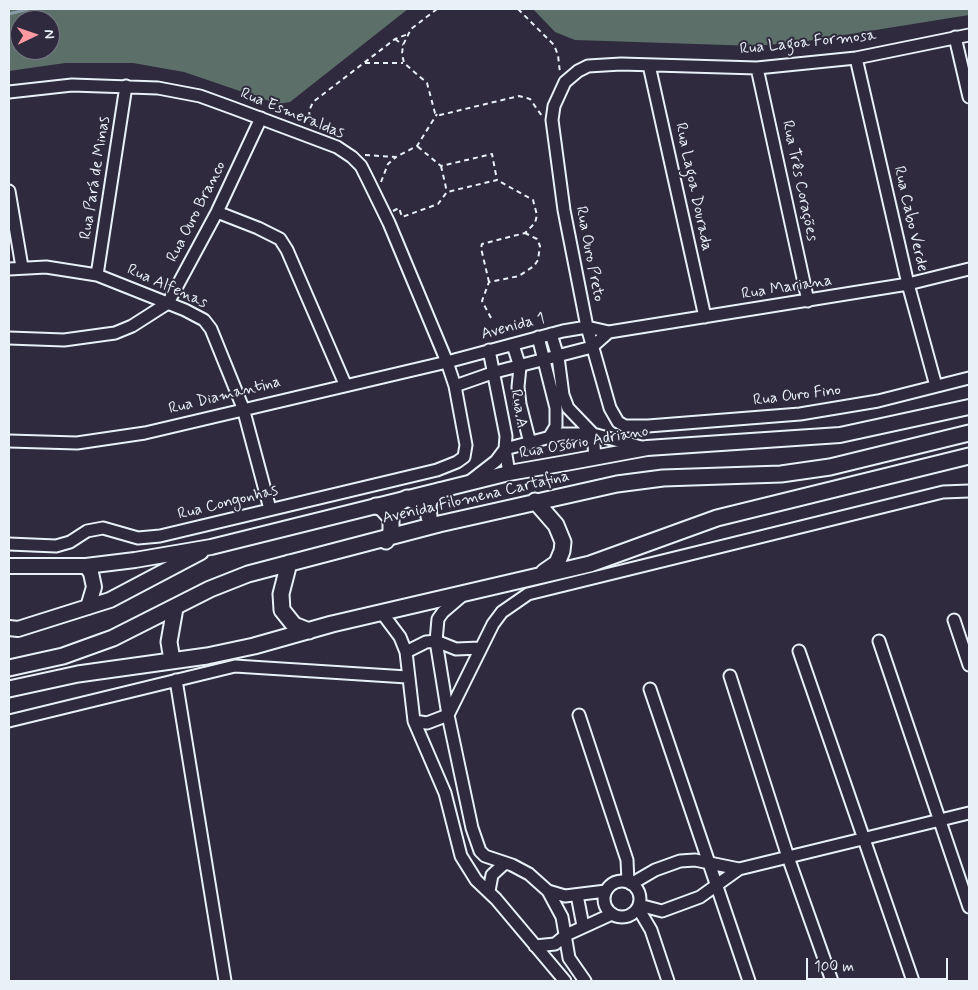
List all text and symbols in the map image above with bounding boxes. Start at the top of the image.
north arrow [10,10,60,60]
street label: Rua Lagoa Formosa [739,26,877,60]
text: N [40,29,58,39]
street label: Rua Esmeraldas [237,84,347,144]
street label: Rua Pará de Minas [77,115,115,241]
street label: Rua Três Corações [777,119,821,243]
street label: Rua Lagoa Dourada [670,121,716,253]
street label: Rua Ouro Branco [163,158,231,266]
street label: Rua Cabo Verde [889,164,931,274]
street label: Rua Ouro Preto [570,205,608,303]
street label: Rua Alfenas [124,261,210,313]
street label: Rua Mariana [740,271,834,305]
street label: Avenida 1 [479,309,547,345]
street label: Rua Diamantina [167,373,283,419]
street label: Rua Ouro Fino [752,381,842,411]
street label: Rua A [505,388,531,430]
street label: Rua Osório Adriano [518,422,650,464]
street label: Avenida Filomena Cartafina [381,467,571,529]
street label: Rua Congonhas [176,481,280,525]
scale bar [808,948,950,980]
text: 100 m [814,957,854,977]

